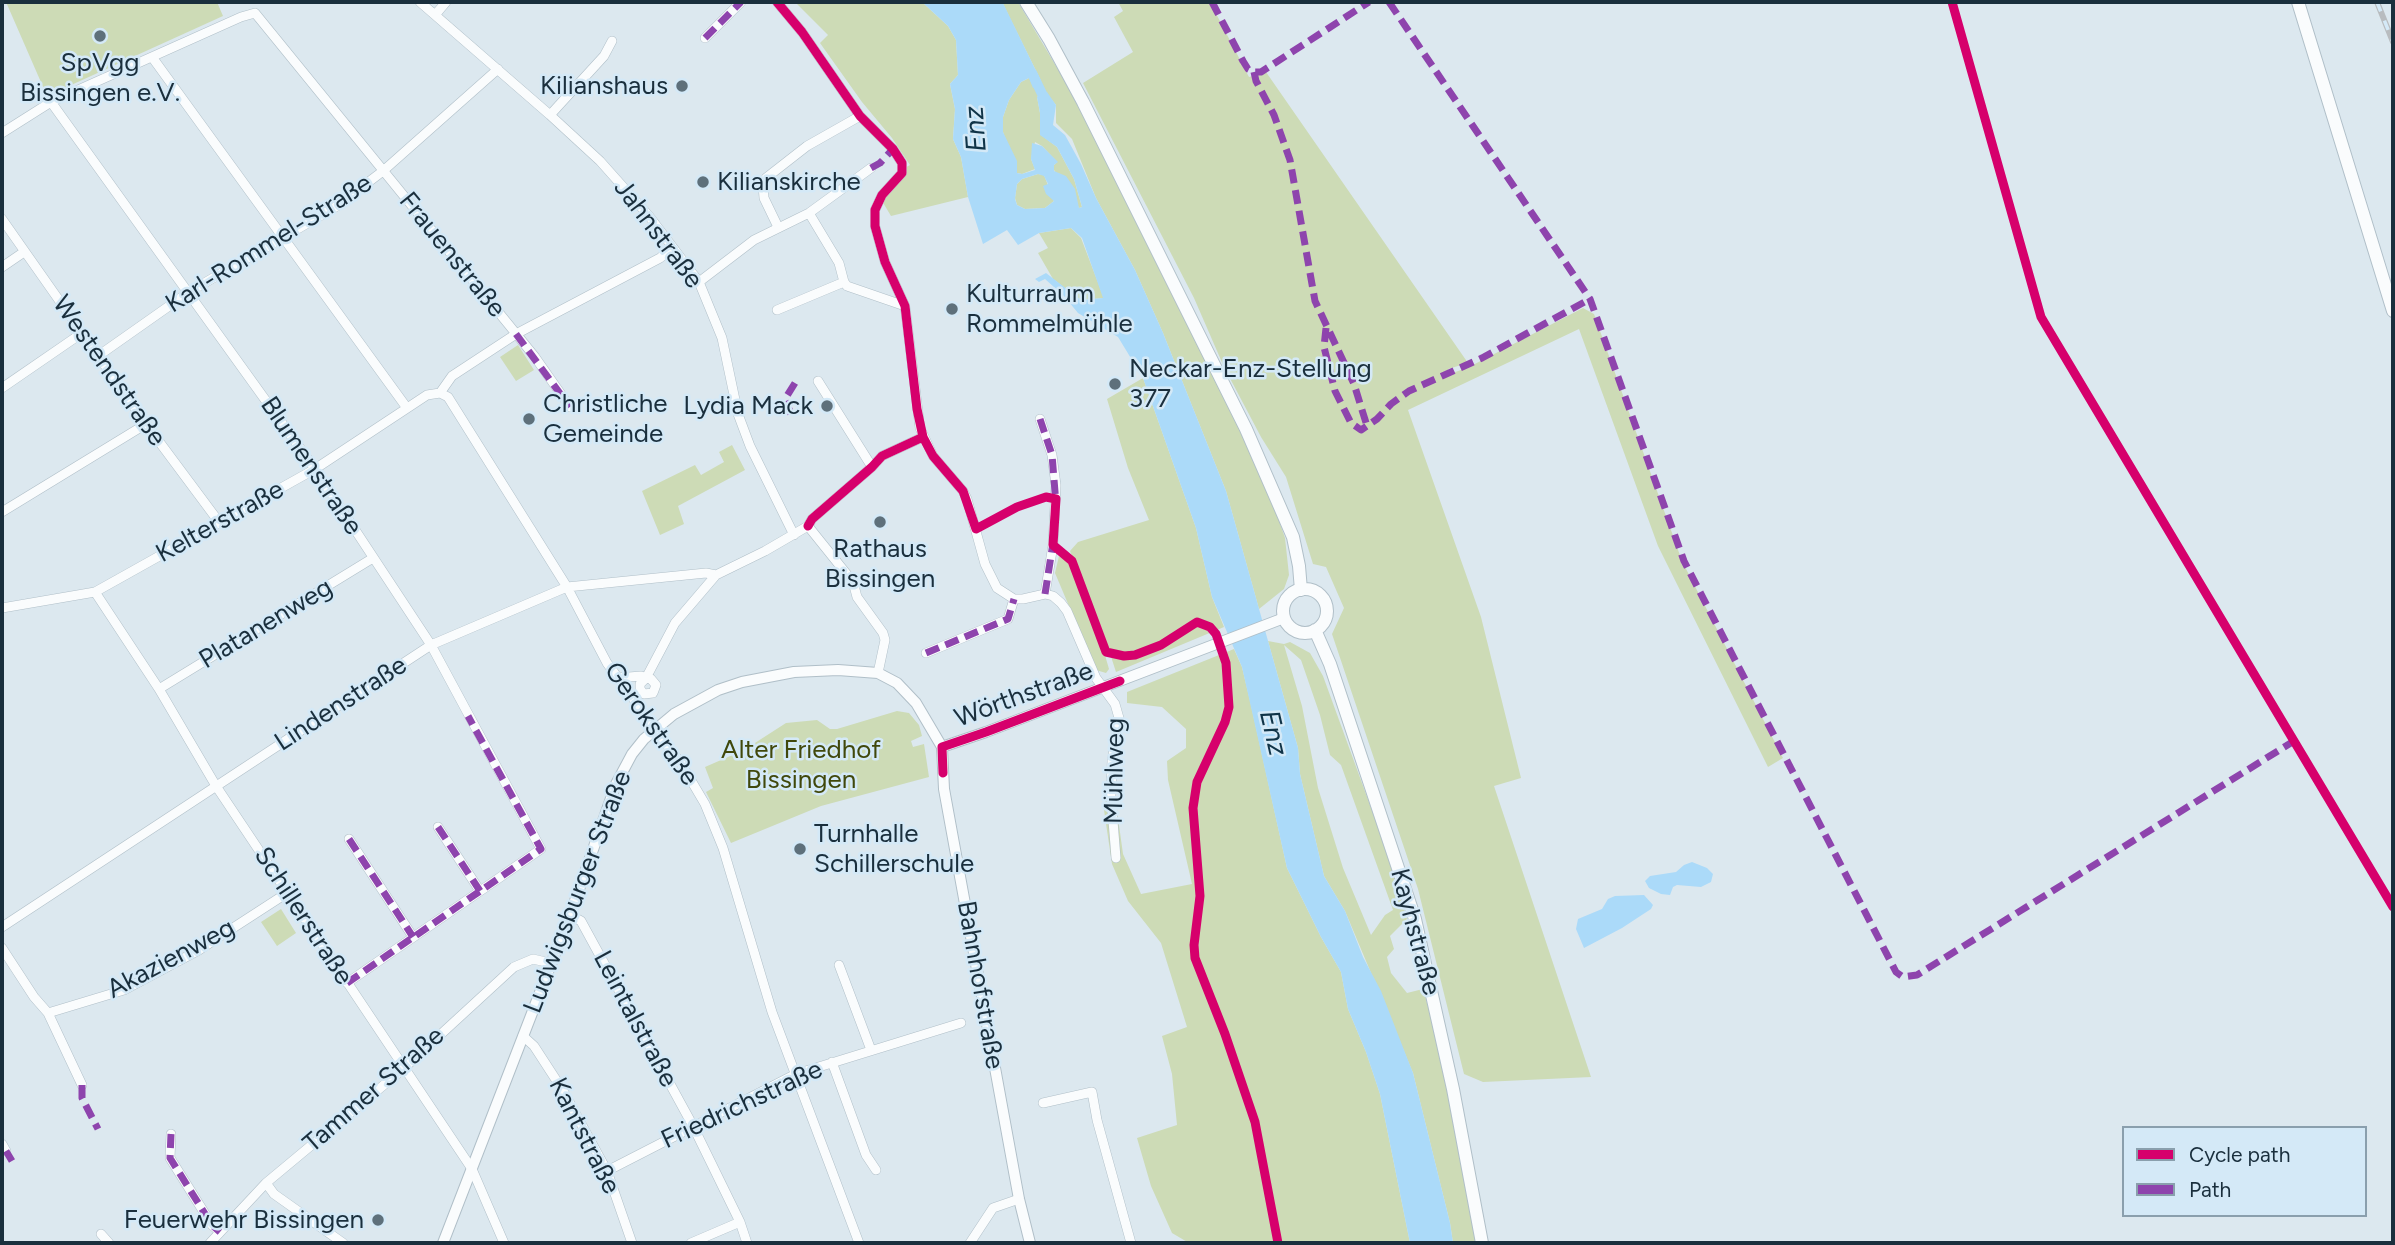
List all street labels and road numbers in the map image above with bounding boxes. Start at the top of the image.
street label: Karl-Rommel-Straße [160,168,378,320]
street label: Jahnstraße [607,173,709,295]
street label: Frauenstraße [392,186,512,324]
street label: Westendstraße [46,290,172,452]
street label: Blumenstraße [253,391,369,541]
street label: Kelterstraße [151,474,289,570]
street label: Platanenweg [194,572,338,676]
street label: Lindenstraße [269,650,413,758]
street label: Gerokstraße [597,656,705,792]
street label: Wörthstraße [951,656,1097,734]
street label: Mühlweg [1098,718,1132,824]
street label: Ludwigsburger Straße [517,766,639,1018]
street label: Schillerstraße [247,841,359,991]
street label: Kayhstraße [1383,865,1447,999]
street label: Bahnhofstraße [950,898,1010,1072]
street label: Akazienweg [102,912,240,1006]
street label: Leintalstraße [586,946,684,1092]
street label: Tammer Straße [297,1020,451,1160]
street label: Friedrichstraße [656,1054,828,1156]
street label: Kantstraße [541,1073,627,1199]

